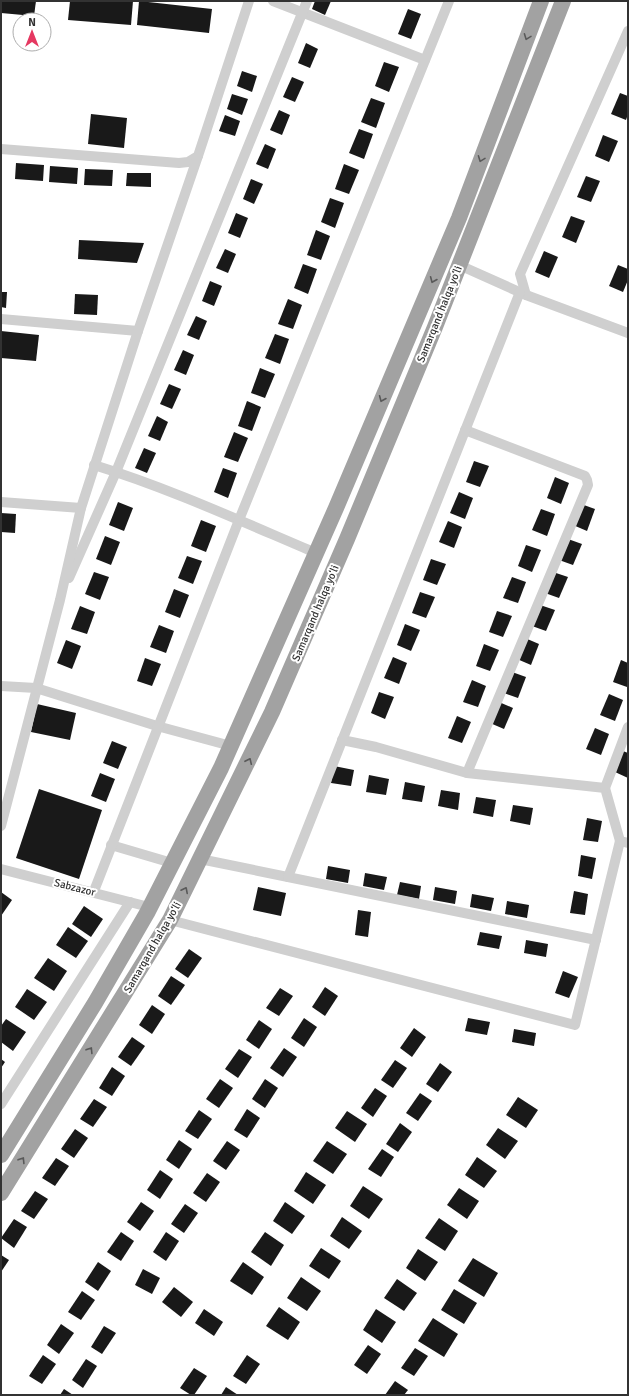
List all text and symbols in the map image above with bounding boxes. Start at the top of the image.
north arrow [12,12,52,52]
text: N [28,16,36,29]
one-way arrow [524,34,532,41]
one-way arrow [478,156,486,163]
street label: Samarqand halqa yoʻli [414,264,465,364]
one-way arrow [430,275,438,283]
one-way arrow [379,396,387,403]
street label: Samarqand halqa yoʻli [289,563,342,663]
one-way arrow [244,757,252,765]
street label: Sabzazor [53,876,97,899]
one-way arrow [180,887,188,894]
street label: Samarqand halqa yoʻli [121,899,184,995]
one-way arrow [85,1047,93,1054]
one-way arrow [17,1157,24,1164]

